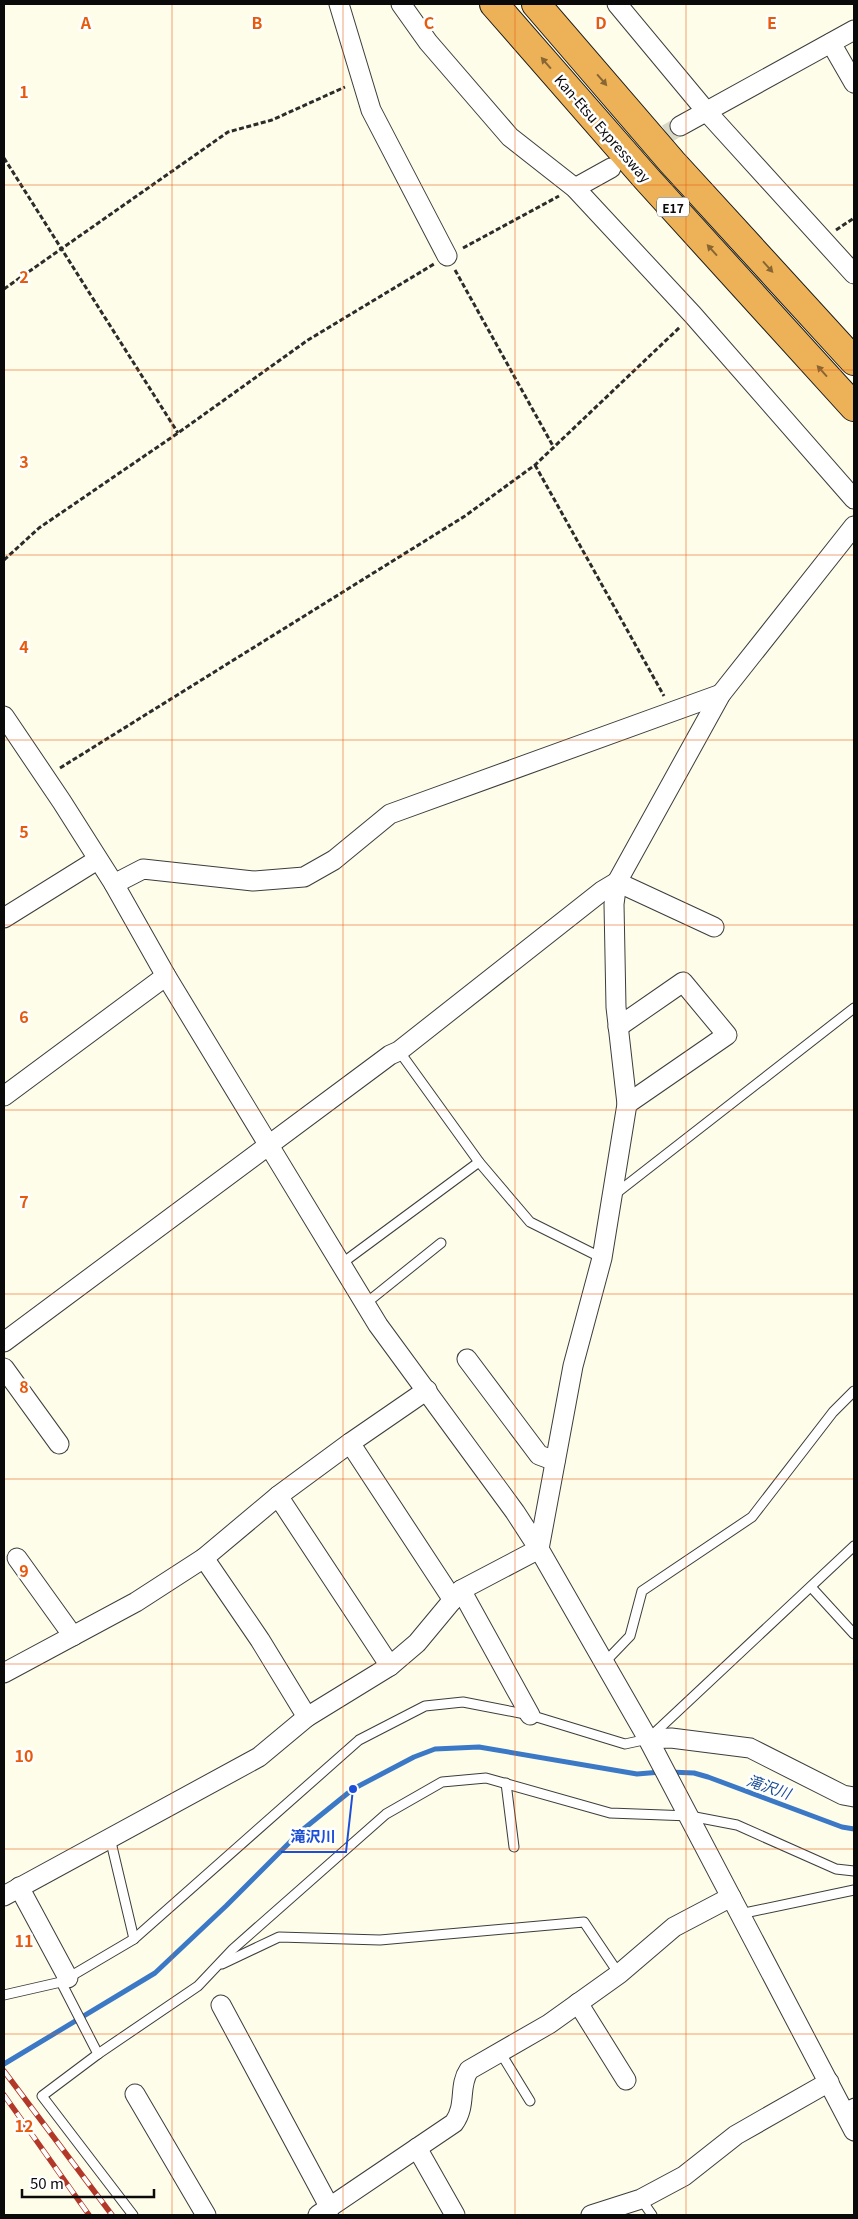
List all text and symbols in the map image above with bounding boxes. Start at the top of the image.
text: A [80,10,92,34]
text: B [252,10,263,34]
text: C [424,10,435,34]
text: D [595,10,607,34]
text: E [767,10,777,34]
one-way arrow [541,57,552,70]
street label: Kan-Etsu Expressway [550,70,656,187]
one-way arrow [596,74,608,86]
text: 1 [19,79,29,103]
road number: E17 [657,198,689,216]
one-way arrow [706,245,718,257]
one-way arrow [762,260,774,272]
text: 2 [19,264,29,288]
one-way arrow [816,364,827,377]
text: 3 [19,449,29,473]
text: 4 [19,634,29,658]
text: 5 [19,819,29,843]
text: 6 [19,1004,29,1028]
text: 7 [19,1189,29,1213]
text: 8 [19,1374,29,1398]
text: 9 [19,1558,29,1582]
text: 10 [15,1743,33,1767]
water label: 滝沢川 [744,1769,796,1804]
callout: 滝沢川 [281,1822,346,1852]
text: 滝沢川 [290,1825,336,1846]
text: 11 [15,1928,33,1952]
text: 12 [15,2113,33,2137]
scale bar [22,2166,155,2198]
text: 50 m [30,2172,64,2193]

